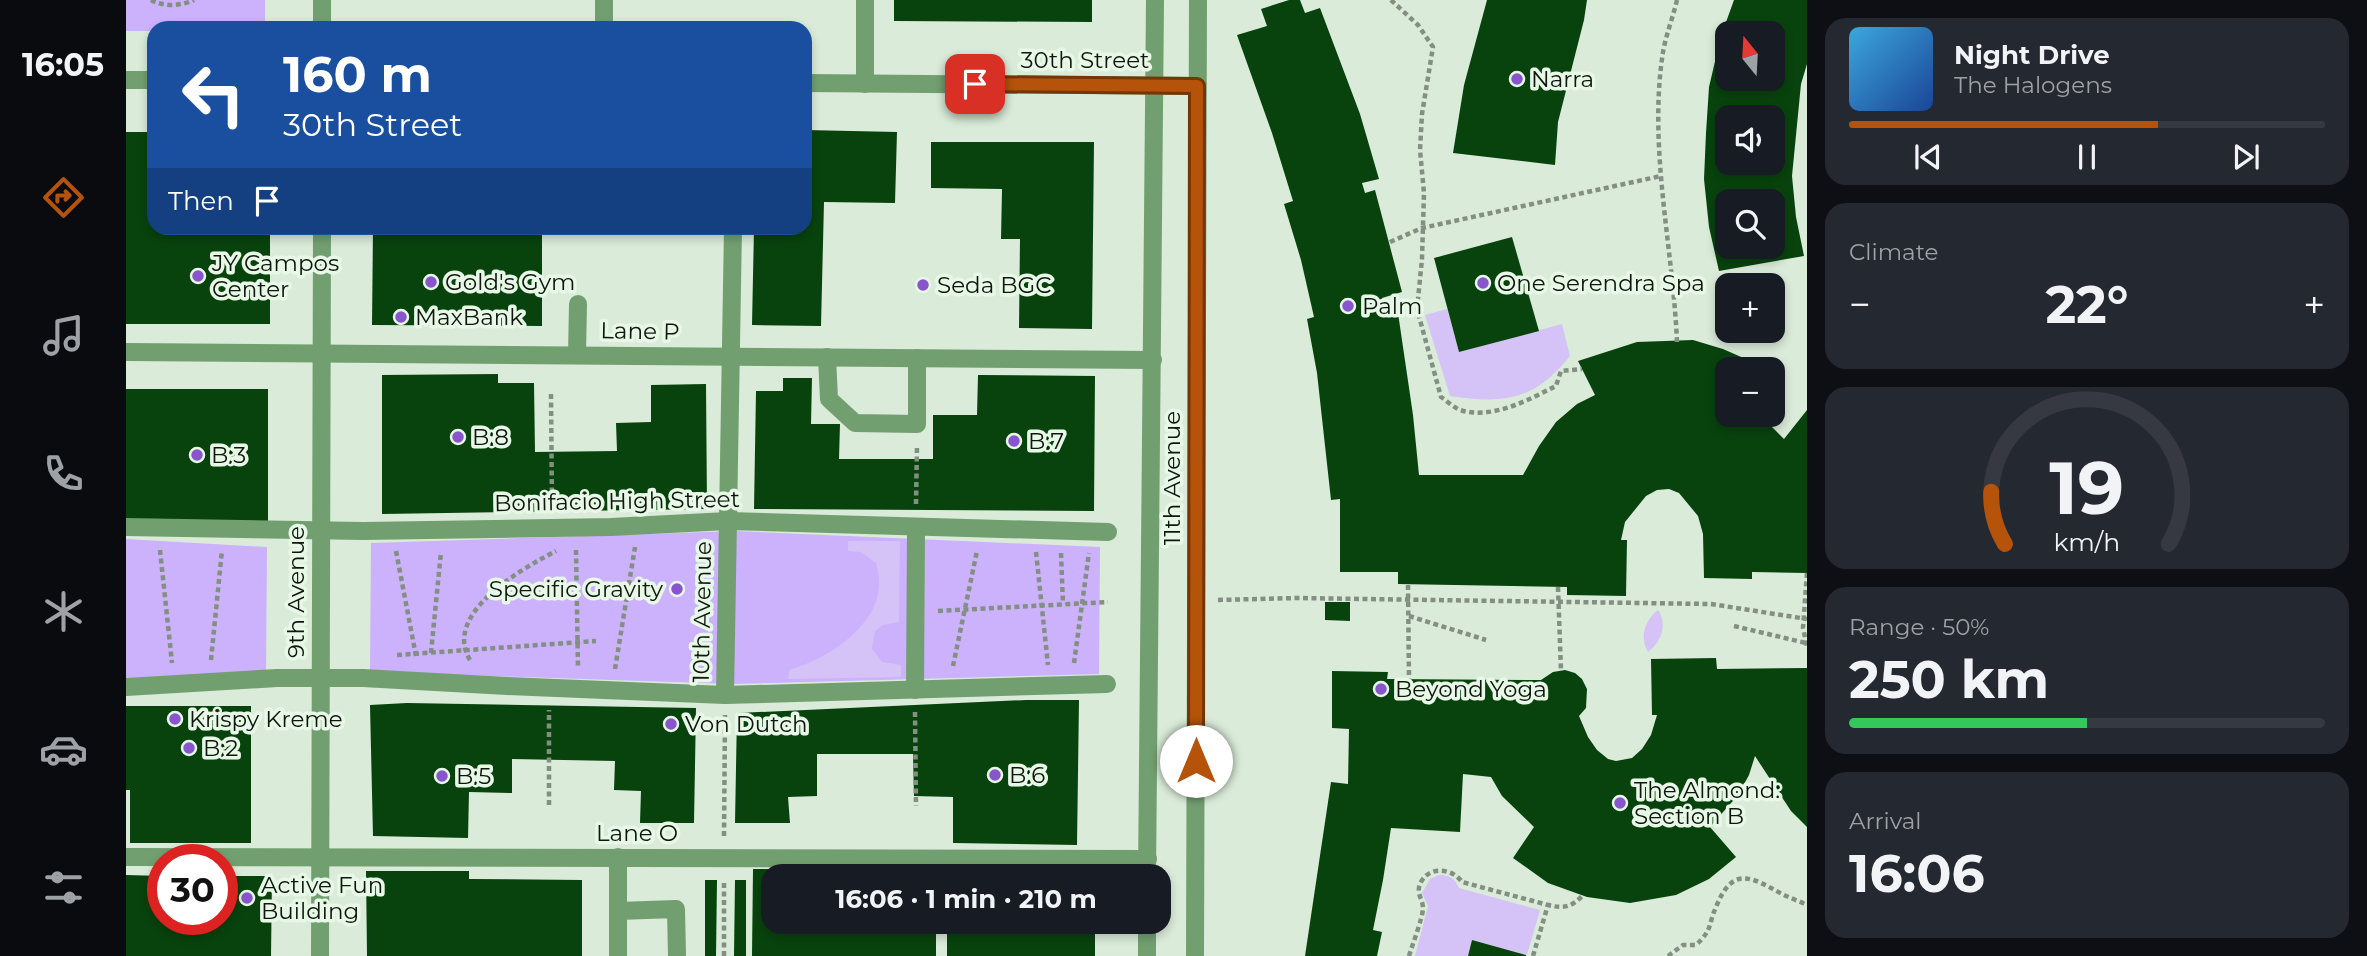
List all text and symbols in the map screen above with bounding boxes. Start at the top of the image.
north arrow [1715,21,1785,91]
map controls [1715,21,1785,427]
text: Night Drive [1954,39,2110,71]
text: 16:05 [22,45,104,84]
text: 160 m [283,45,432,104]
street label: 30th Street [1021,46,1149,74]
icon: left [168,49,259,140]
pin [945,54,1005,114]
icon: arrive [956,65,994,103]
place label: Narra [1531,65,1594,93]
marker: Narra [1509,71,1525,87]
text: The Halogens [1954,71,2112,99]
text: 30th Street [283,105,462,144]
button: sound [1715,105,1785,175]
icon: previous [1909,138,1947,176]
icon: pause [2068,138,2106,176]
icon: next [2227,138,2265,176]
icon: directions [39,173,88,222]
icon: arrive [248,182,286,220]
text: Then [168,185,234,217]
button: search [1715,189,1785,259]
text: Climate [1849,238,1938,266]
place label: JY Campos Center [211,249,339,303]
marker: JY Campos Center [190,268,206,284]
place label: Gold's Gym [445,268,576,296]
place label: One Serendra Spa [1497,269,1705,297]
place label: Seda BGC [937,271,1052,299]
button: + [1715,273,1785,343]
text: 22° [2045,273,2129,336]
marker: Gold's Gym [423,274,439,290]
marker: One Serendra Spa [1475,275,1491,291]
marker: Seda BGC [915,277,931,293]
text: − [1849,281,1871,328]
text: + [2303,281,2325,328]
place label: Palm [1362,292,1422,320]
marker: Palm [1340,298,1356,314]
place label: MaxBank [415,303,523,331]
marker: MaxBank [393,309,409,325]
icon: music [39,311,88,360]
street label: Lane P [600,316,680,346]
button: − [1715,357,1785,427]
street label: 11th Avenue [1158,411,1186,545]
place label: B:8 [472,423,509,451]
place label: B:7 [1028,427,1064,455]
marker: B:8 [450,429,466,445]
marker: B:7 [1006,433,1022,449]
place label: B:3 [211,441,246,469]
text: 19 [2050,444,2124,532]
marker: B:3 [189,447,205,463]
icon: phone [39,449,88,498]
street label: Bonifacio High Street [494,485,740,517]
street label: 9th Avenue [282,526,310,658]
text: km/h [2054,527,2120,557]
street label: 10th Avenue [687,541,717,683]
place label: Specific Gravity [489,575,664,603]
marker: Specific Gravity [669,581,685,597]
icon: climate [39,587,88,636]
text: Range · 50% [1849,613,1989,641]
text: 250 km [1849,648,2049,711]
place label: Beyond Yoga [1395,675,1547,703]
marker: Beyond Yoga [1373,681,1389,697]
place label: Krispy Kreme [189,705,343,733]
place label: Von Dutch [685,710,807,738]
marker: Krispy Kreme [167,711,183,727]
marker: Von Dutch [663,716,679,732]
position arrow [1159,724,1233,798]
icon: car [39,725,88,774]
place label: B:2 [203,734,238,762]
marker: B:2 [181,740,197,756]
place label: B:6 [1009,761,1045,789]
place label: B:5 [456,762,491,790]
marker: B:6 [987,767,1003,783]
marker: B:5 [434,768,450,784]
place label: The Almond: Section B [1634,776,1780,830]
marker: The Almond: Section B [1612,795,1628,811]
text: Arrival [1849,807,1922,835]
street label: Lane O [596,819,678,847]
text: 16:06 [1849,842,1985,905]
speed limit sign: 30 [147,844,238,935]
icon: filters [39,863,88,912]
place label: Active Fun Building [261,871,383,925]
text: 16:06 · 1 min · 210 m [835,883,1097,915]
marker: Active Fun Building [239,890,255,906]

